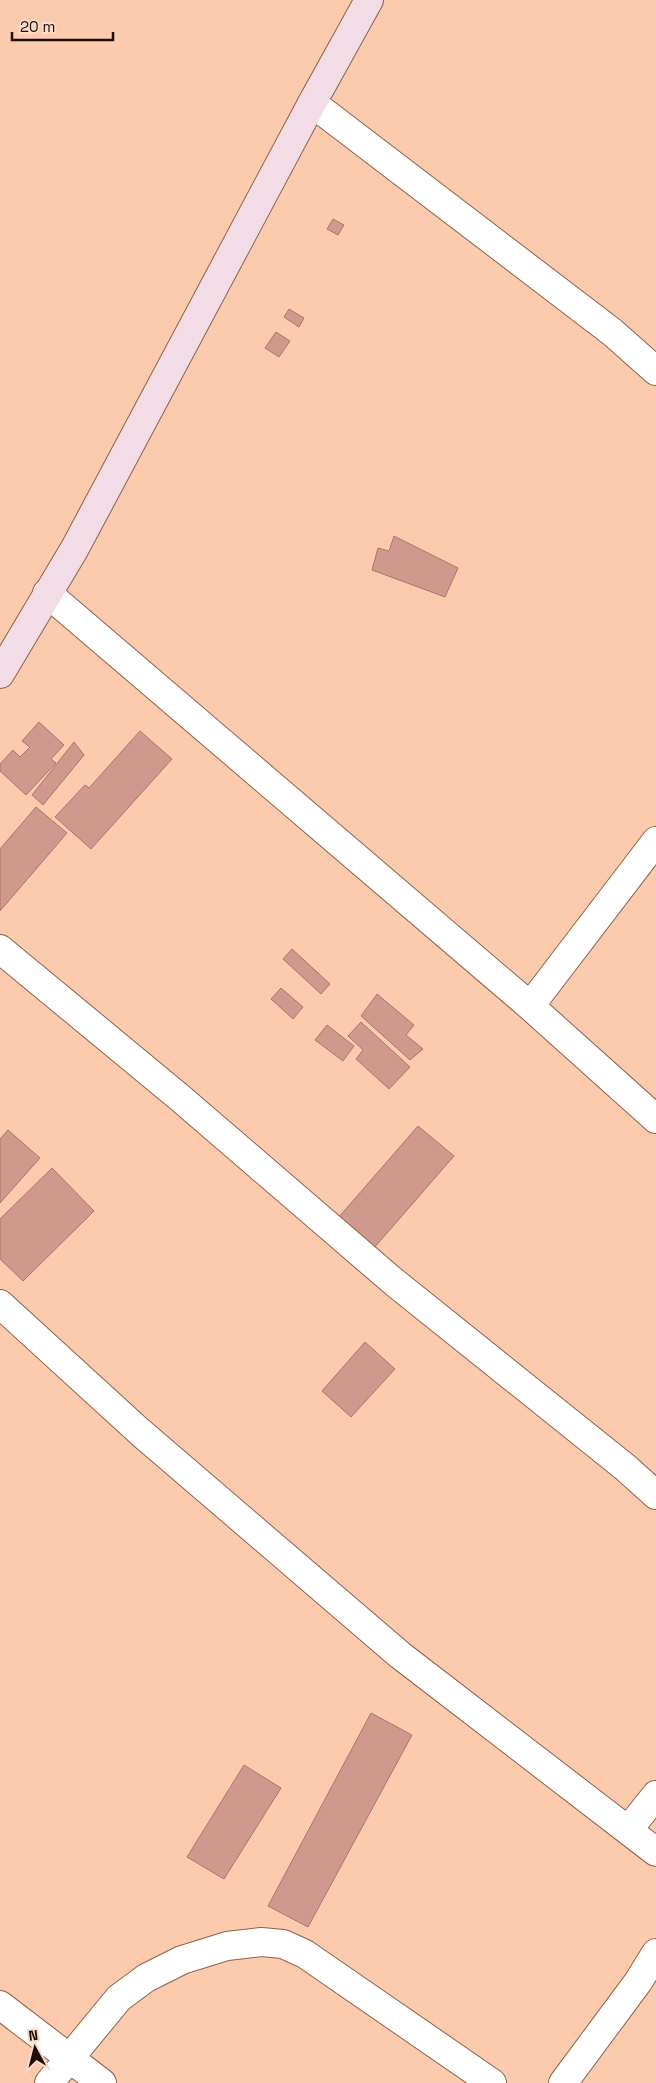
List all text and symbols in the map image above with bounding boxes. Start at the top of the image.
scale bar [12,10,114,42]
text: 20 m [20,17,55,36]
north arrow [10,2023,60,2073]
text: N [28,2026,39,2045]

